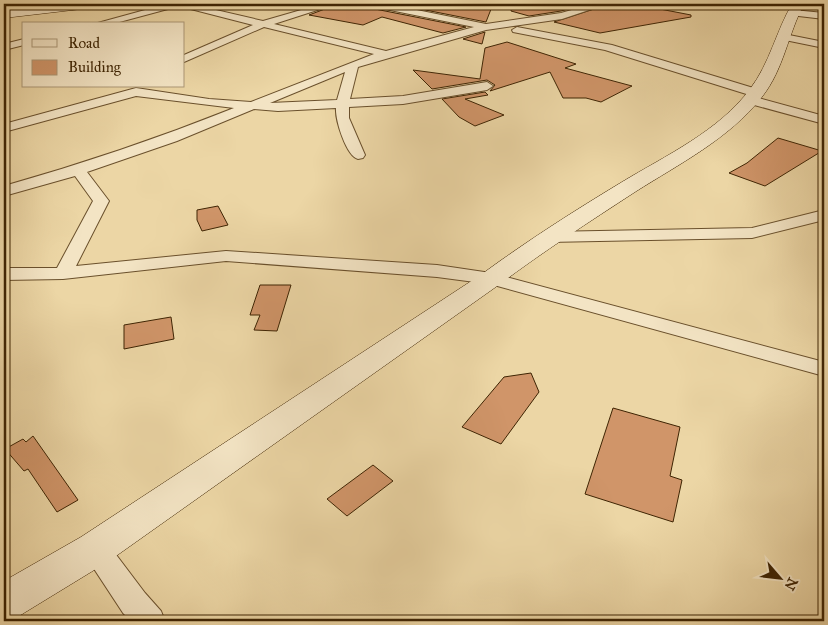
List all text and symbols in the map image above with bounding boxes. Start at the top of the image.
legend [22,22,185,88]
text: Road [68,34,100,52]
text: Building [68,58,122,76]
north arrow [756,552,806,602]
text: N [781,575,801,593]

